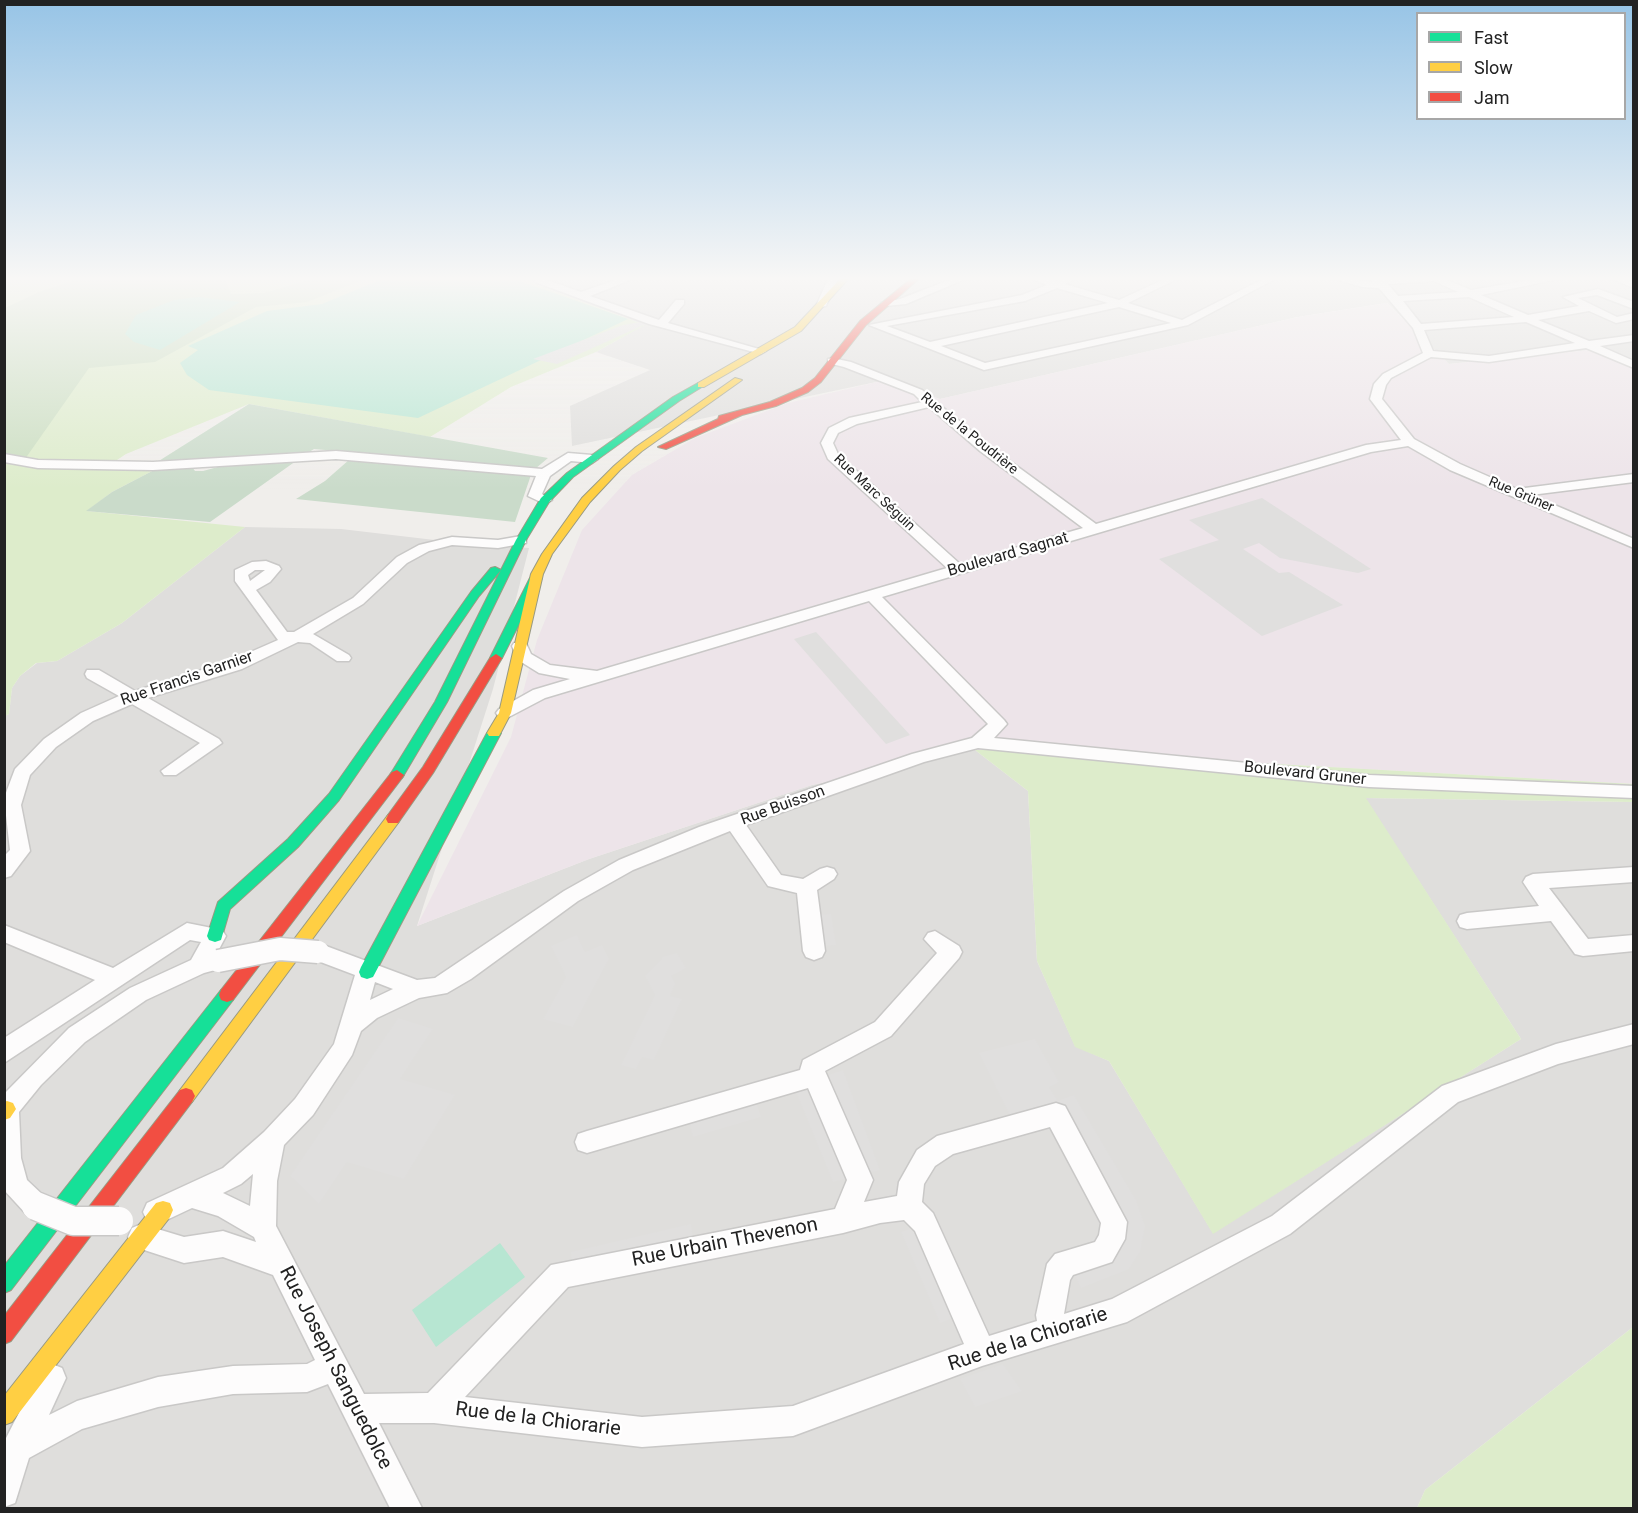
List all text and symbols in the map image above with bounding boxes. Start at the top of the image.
legend [1416,12,1626,120]
text: Fast [1474,27,1509,48]
text: Slow [1474,57,1513,78]
text: Jam [1474,87,1510,108]
street label: Rue de la Poudrière [917,390,1021,478]
street label: Rue Marc Séguin [830,451,918,535]
street label: Rue Grüner [1486,474,1556,516]
street label: Boulevard Sagnat [945,529,1071,581]
street label: Rue Francis Garnier [118,647,256,711]
street label: Boulevard Gruner [1243,758,1367,790]
street label: Rue Buisson [738,782,828,830]
street label: Rue Urbain Thevenon [630,1213,820,1273]
street label: Rue Joseph Sanguedolce [273,1262,397,1474]
street label: Rue de la Chiorarie [945,1303,1111,1377]
street label: Rue de la Chiorarie [454,1398,622,1442]

